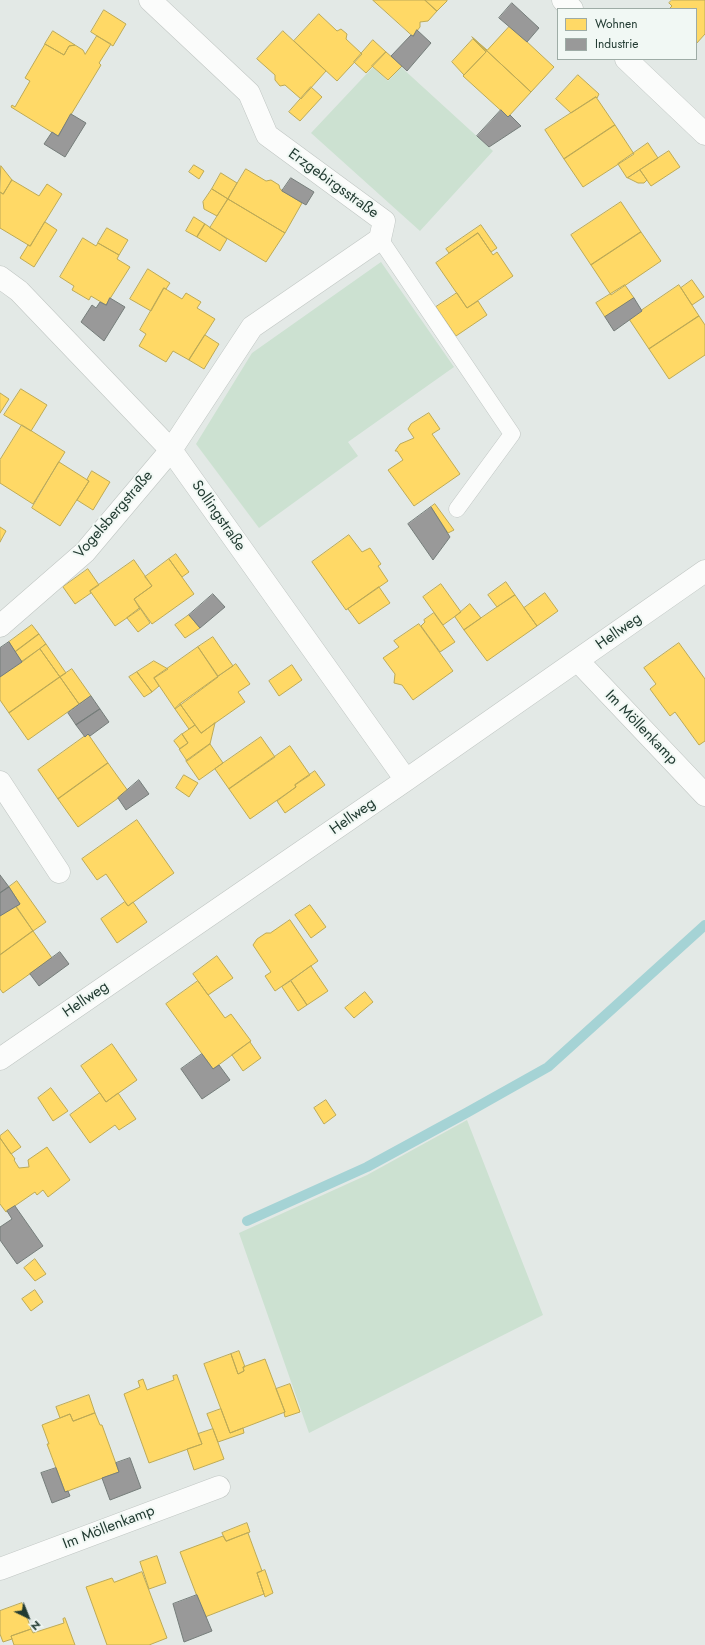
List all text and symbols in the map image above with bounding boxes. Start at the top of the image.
legend [557,8,697,60]
text: Wohnen [595,15,638,33]
text: Industrie [595,35,639,53]
street label: Erzgebirgsstraße [284,145,382,223]
street label: Vogelsbergstraße [71,467,157,563]
street label: Sollingstraße [187,477,249,555]
street label: Hellweg [593,610,645,654]
street label: Im Möllenkamp [601,687,681,769]
street label: Hellweg [327,795,379,839]
street label: Hellweg [60,978,112,1022]
street label: Im Möllenkamp [61,1502,157,1554]
north arrow [8,1597,48,1637]
text: N [28,1617,45,1635]

